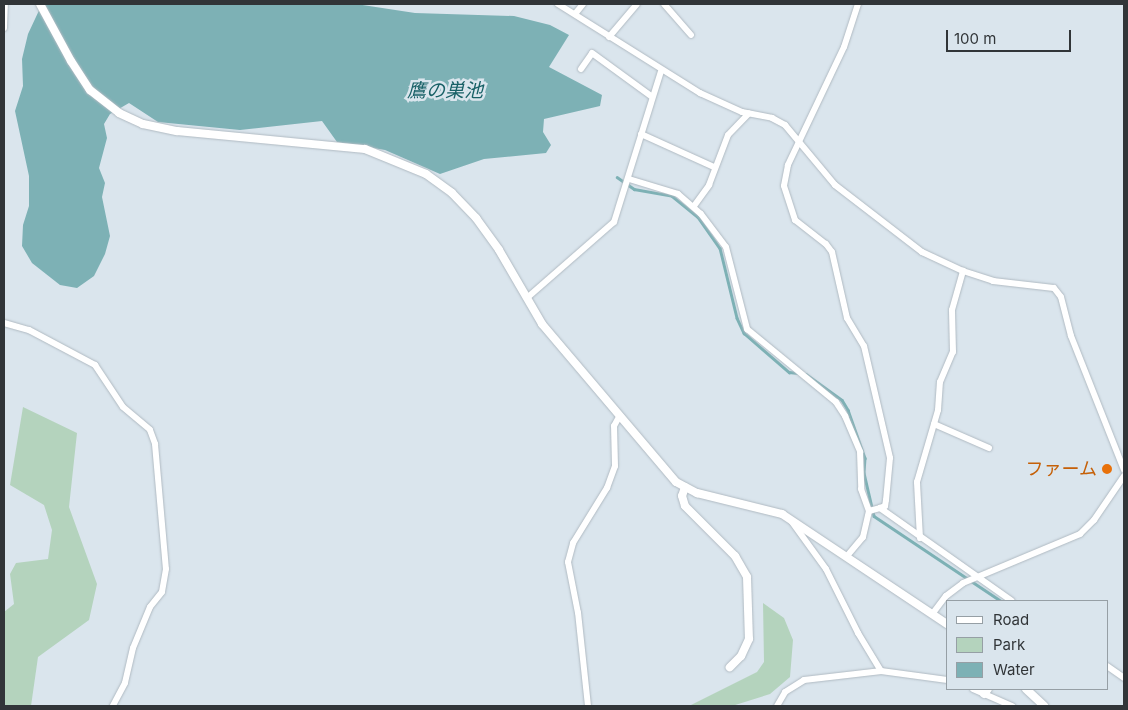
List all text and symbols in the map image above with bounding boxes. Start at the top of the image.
scale bar [948,20,1073,52]
text: 100 m [954,29,996,48]
water label: 鷹の巣池 [407,80,483,102]
place label: ファーム [1025,458,1097,480]
marker: ファーム [1101,463,1113,475]
legend [946,600,1108,690]
text: Road [993,610,1029,629]
text: Park [993,635,1025,654]
text: Water [993,660,1035,679]

